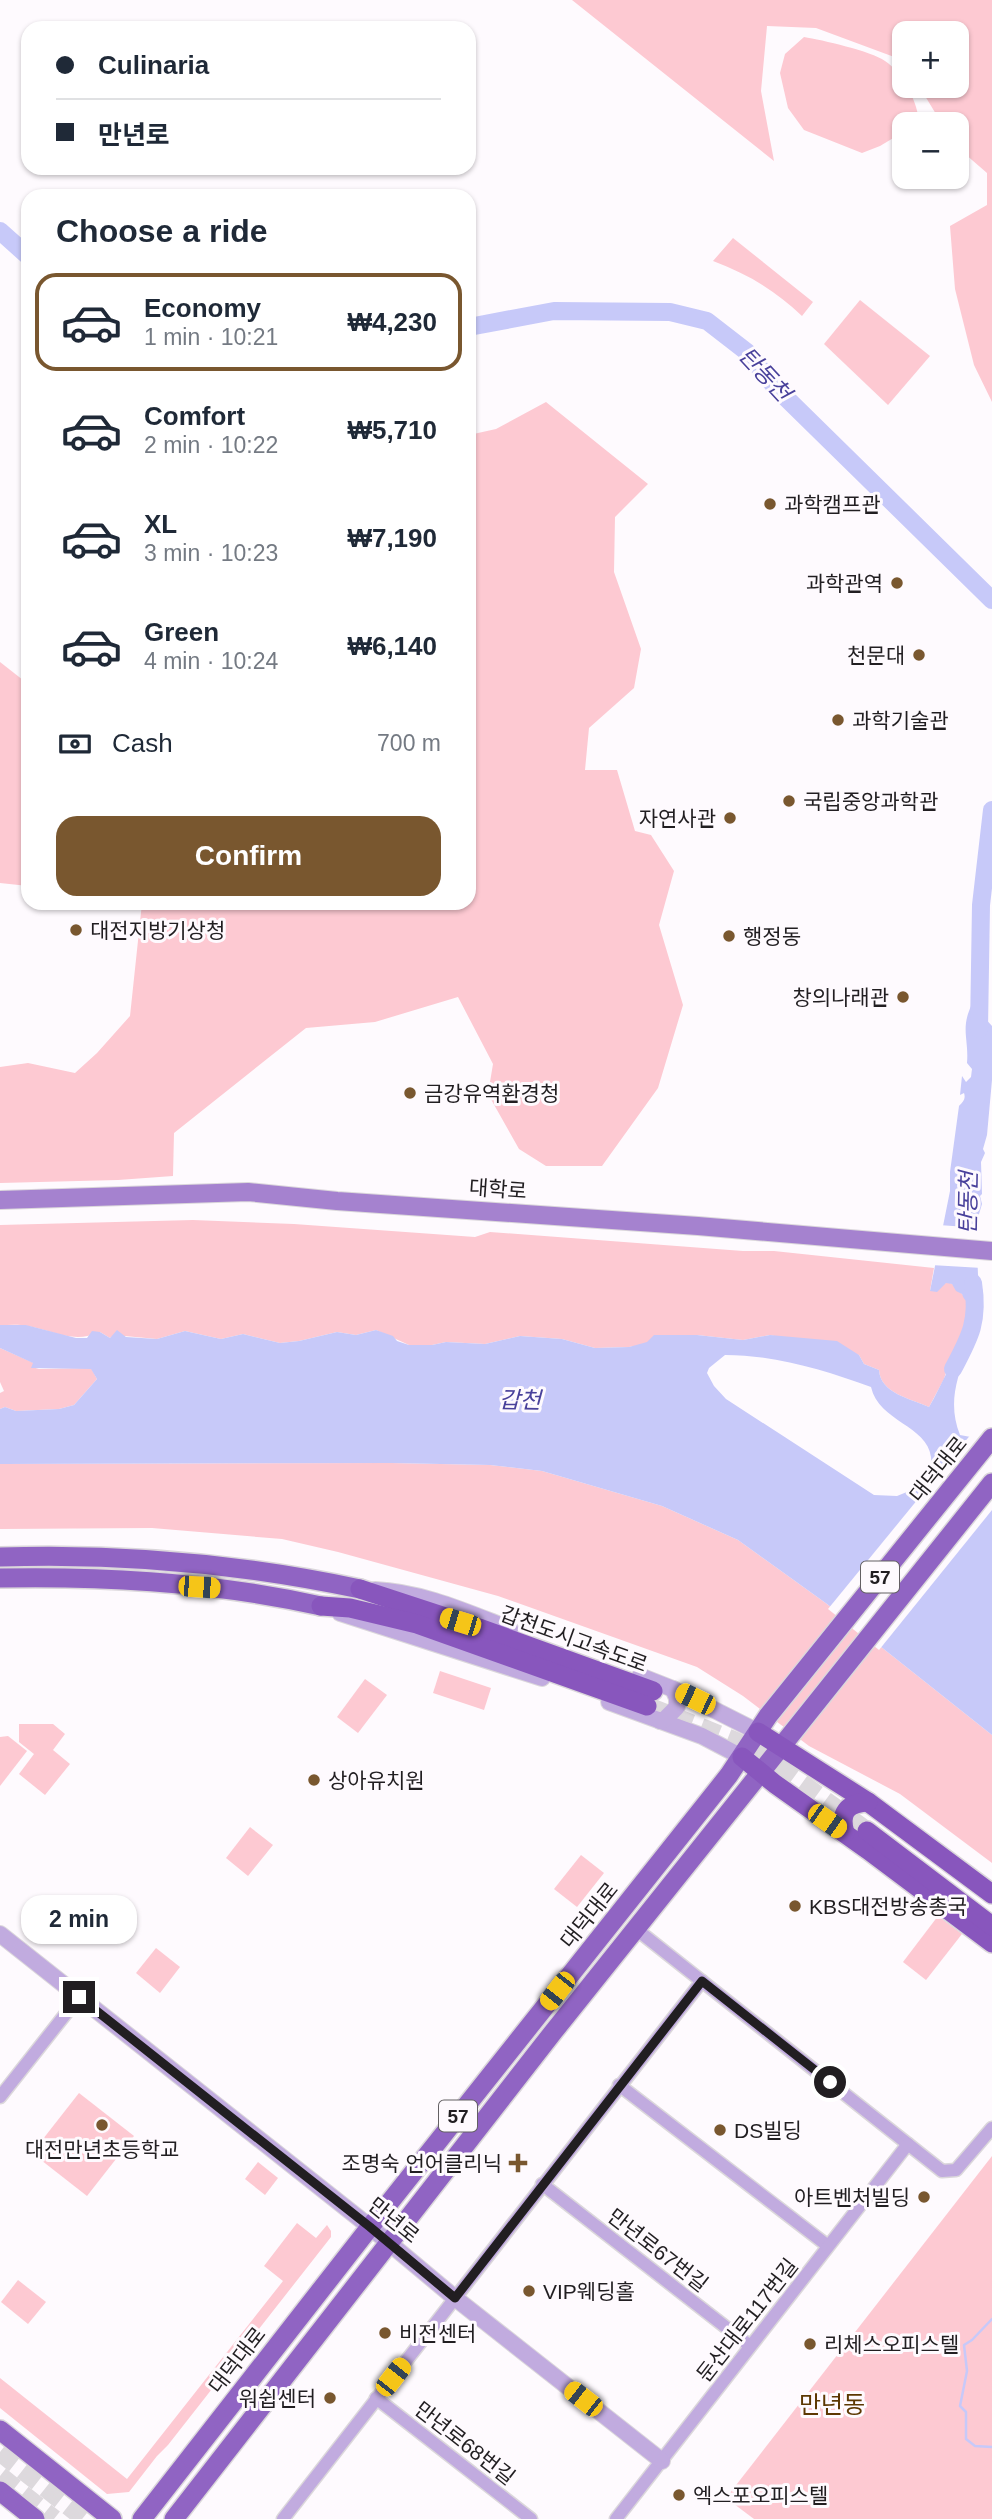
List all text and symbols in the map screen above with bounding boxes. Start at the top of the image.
map controls [892,21,969,189]
button: + [892,21,969,98]
text: Culinaria [98,50,209,80]
button: − [892,112,969,189]
text: 만년로 [98,120,170,150]
text: Choose a ride [56,213,268,249]
icon: car [60,291,123,354]
text: Economy [144,293,261,323]
text: ₩4,230 [347,307,437,337]
text: 1 min · 10:21 [144,324,278,350]
water label: 탄동천 [734,342,798,408]
icon: car [60,399,123,462]
text: Comfort [144,401,245,431]
text: ₩5,710 [347,415,437,445]
text: 2 min · 10:22 [144,432,278,458]
place label: 과학캠프관 [784,493,881,516]
marker: 과학캠프관 [762,496,778,512]
icon: car [60,507,123,570]
text: XL [144,509,177,539]
text: ₩7,190 [347,523,437,553]
text: 3 min · 10:23 [144,540,278,566]
place label: 과학관역 [806,572,883,595]
marker: 과학관역 [889,575,905,591]
icon: car [60,615,123,678]
text: Green [144,617,219,647]
text: ₩6,140 [347,631,437,661]
place label: 천문대 [847,644,905,667]
marker: 천문대 [911,647,927,663]
text: 4 min · 10:24 [144,648,278,674]
place label: 과학기술관 [852,709,949,732]
marker: 과학기술관 [830,712,846,728]
icon: cash [56,725,94,763]
text: Cash [112,728,173,758]
text: 700 m [377,730,441,756]
place label: 국립중앙과학관 [803,790,938,813]
marker: 국립중앙과학관 [781,793,797,809]
place label: 자연사관 [639,807,716,830]
marker: 자연사관 [722,810,738,826]
button: Confirm [56,816,441,896]
place label: 대전지방기상청 [90,919,225,942]
marker: 대전지방기상청 [68,922,84,938]
place label: 행정동 [743,925,801,948]
marker: 행정동 [721,928,737,944]
place label: 창의나래관 [792,986,889,1009]
marker: 창의나래관 [895,989,911,1005]
place label: 금강유역환경청 [424,1082,559,1105]
marker: 금강유역환경청 [402,1085,418,1101]
water label: 탄동천 [954,1168,982,1235]
street label: 대학로 [468,1176,528,1202]
water label: 갑천 [499,1387,544,1413]
street label: 대덕대로 [905,1432,971,1506]
road number: 57 [861,1562,899,1592]
car [178,1575,221,1599]
street label: 갑천도시고속도로 [497,1602,651,1676]
car [437,1606,484,1638]
car [672,1680,719,1718]
place label: 상아유치원 [328,1769,425,1792]
marker: 상아유치원 [306,1772,322,1788]
car [804,1800,851,1842]
street label: 대덕대로 [556,1878,622,1952]
place label: KBS대전방송총국 [809,1895,967,1918]
callout: 2 min [21,1896,137,1944]
marker: KBS대전방송총국 [787,1898,803,1914]
text: 2 min [49,1906,109,1932]
car [536,1968,579,2014]
route end [63,1981,95,2013]
route start [814,2066,846,2098]
road number: 57 [439,2100,477,2132]
marker: 대전만년초등학교 [94,2117,110,2133]
place label: DS빌딩 [734,2119,802,2142]
marker: DS빌딩 [712,2122,728,2138]
place label: 대전만년초등학교 [25,2138,179,2161]
place label: 조명숙 언어클리닉 [342,2152,502,2175]
marker: 조명숙 언어클리닉 [508,2153,528,2173]
place label: 아트벤처빌딩 [794,2186,910,2209]
marker: 아트벤처빌딩 [916,2189,932,2205]
street label: 만년로 [364,2193,424,2247]
street label: 만년로67번길 [604,2204,712,2296]
street label: 둔산대로117번길 [692,2254,802,2386]
place label: VIP웨딩홀 [543,2280,635,2303]
marker: VIP웨딩홀 [521,2283,537,2299]
street label: 대덕대로 [204,2322,270,2398]
place label: 비전센터 [399,2322,476,2345]
marker: 비전센터 [377,2325,393,2341]
place label: 리체스오피스텔 [824,2333,959,2356]
marker: 리체스오피스텔 [802,2336,818,2352]
car [372,2354,415,2400]
car [560,2378,607,2420]
place label: 워쉽센터 [239,2387,316,2410]
marker: 워쉽센터 [322,2390,338,2406]
district label: 만년동 [799,2391,865,2418]
street label: 만년로68번길 [411,2397,519,2489]
place label: 엑스포오피스텔 [693,2484,828,2507]
marker: 엑스포오피스텔 [671,2487,687,2503]

